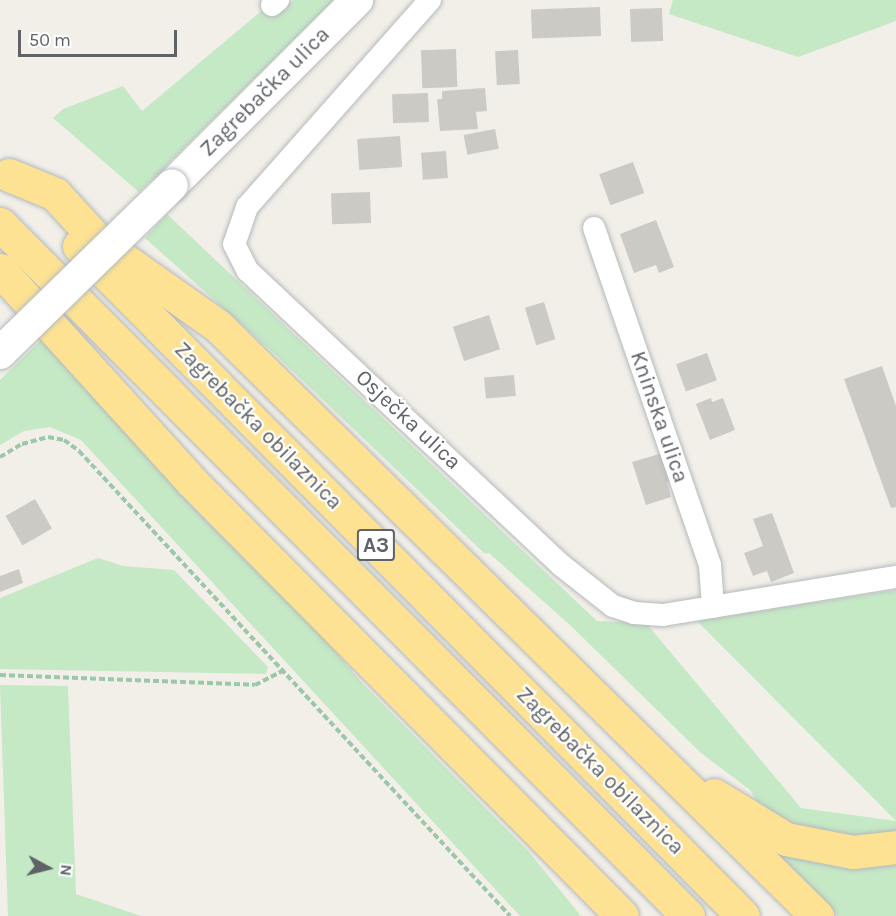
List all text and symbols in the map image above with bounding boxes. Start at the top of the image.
scale bar [21,18,180,56]
street label: Zagrebačka ulica [195,22,335,162]
text: 50 m [29,29,71,51]
street label: Zagrebačka obilaznica [169,337,347,515]
street label: Kninska ulica [624,348,694,486]
street label: Osječka ulica [350,364,466,476]
road number: A3 [356,527,395,563]
street label: Zagrebačka obilaznica [511,682,689,860]
north arrow [18,838,78,898]
text: N [56,863,76,877]

